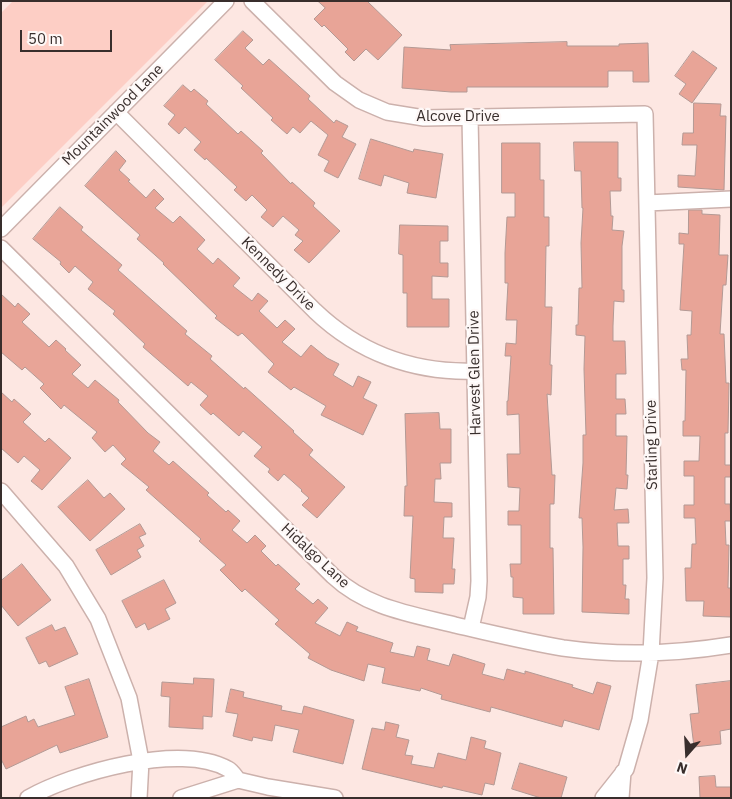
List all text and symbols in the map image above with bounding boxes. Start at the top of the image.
scale bar [22,20,115,52]
text: 50 m [28,29,63,48]
street label: Mountainwood Lane [59,61,167,169]
street label: Alcove Drive [416,108,500,126]
street label: Kennedy Drive [237,233,319,315]
street label: Harvest Glen Drive [465,310,485,436]
street label: Starling Drive [642,400,662,490]
street label: Hidalgo Lane [277,520,353,592]
north arrow [662,729,712,779]
text: N [674,758,690,778]

